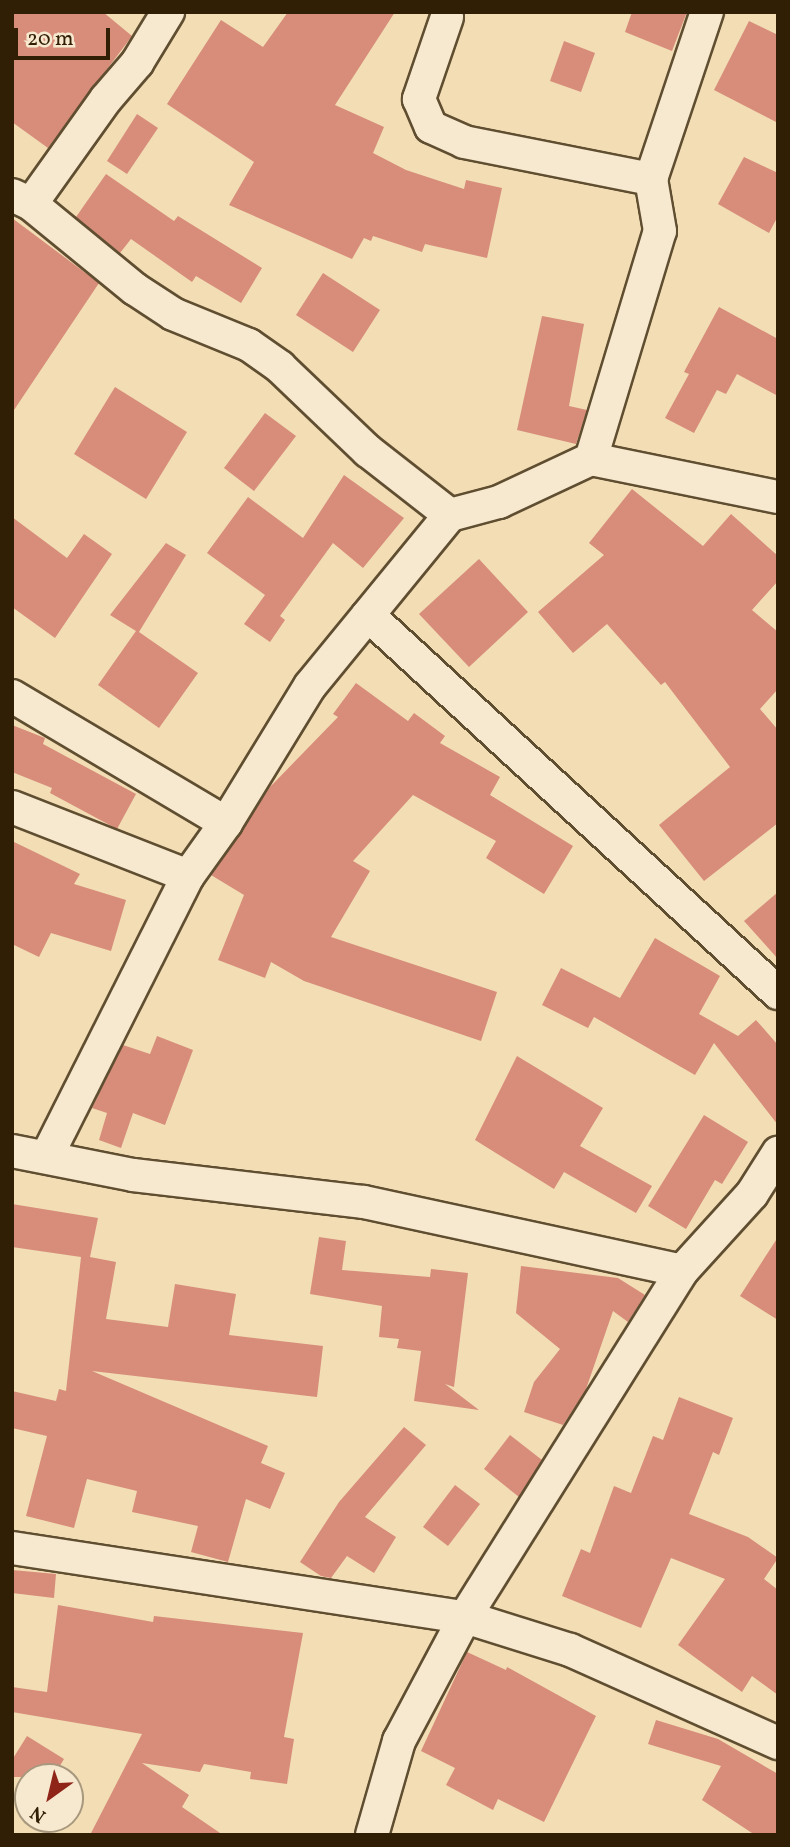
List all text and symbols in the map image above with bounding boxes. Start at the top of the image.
scale bar [18,14,114,58]
text: 20 m [27,25,73,54]
north arrow [14,1763,84,1833]
text: N [25,1799,51,1828]

